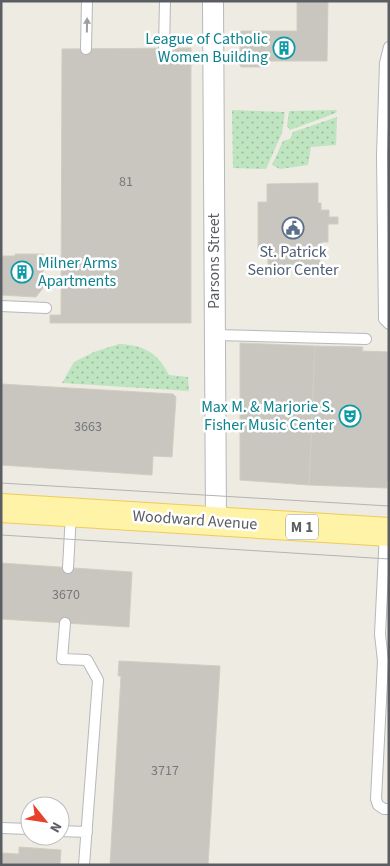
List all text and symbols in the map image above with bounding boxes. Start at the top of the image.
one-way arrow [83,17,91,33]
place label: League of Catholic Women Building [145,28,268,68]
building icon: League of Catholic Women Building [272,36,296,60]
house number: 81 [119,172,133,192]
street label: Parsons Street [203,212,225,309]
public building icon: St. Patrick Senior Center [281,216,305,240]
place label: St. Patrick Senior Center [247,241,339,281]
place label: Milner Arms Apartments [38,252,118,292]
building icon: Milner Arms Apartments [10,260,34,284]
place label: Max M. & Marjorie S. Fisher Music Center [201,396,334,436]
theatre icon: Max M. & Marjorie S. Fisher Music Center [338,404,362,428]
house number: 3663 [74,417,102,437]
street label: Woodward Avenue [132,505,258,535]
road number: M 1 [286,514,318,540]
house number: 3670 [52,585,80,605]
house number: 3717 [151,761,179,781]
north arrow [20,796,70,846]
text: N [44,818,66,836]

